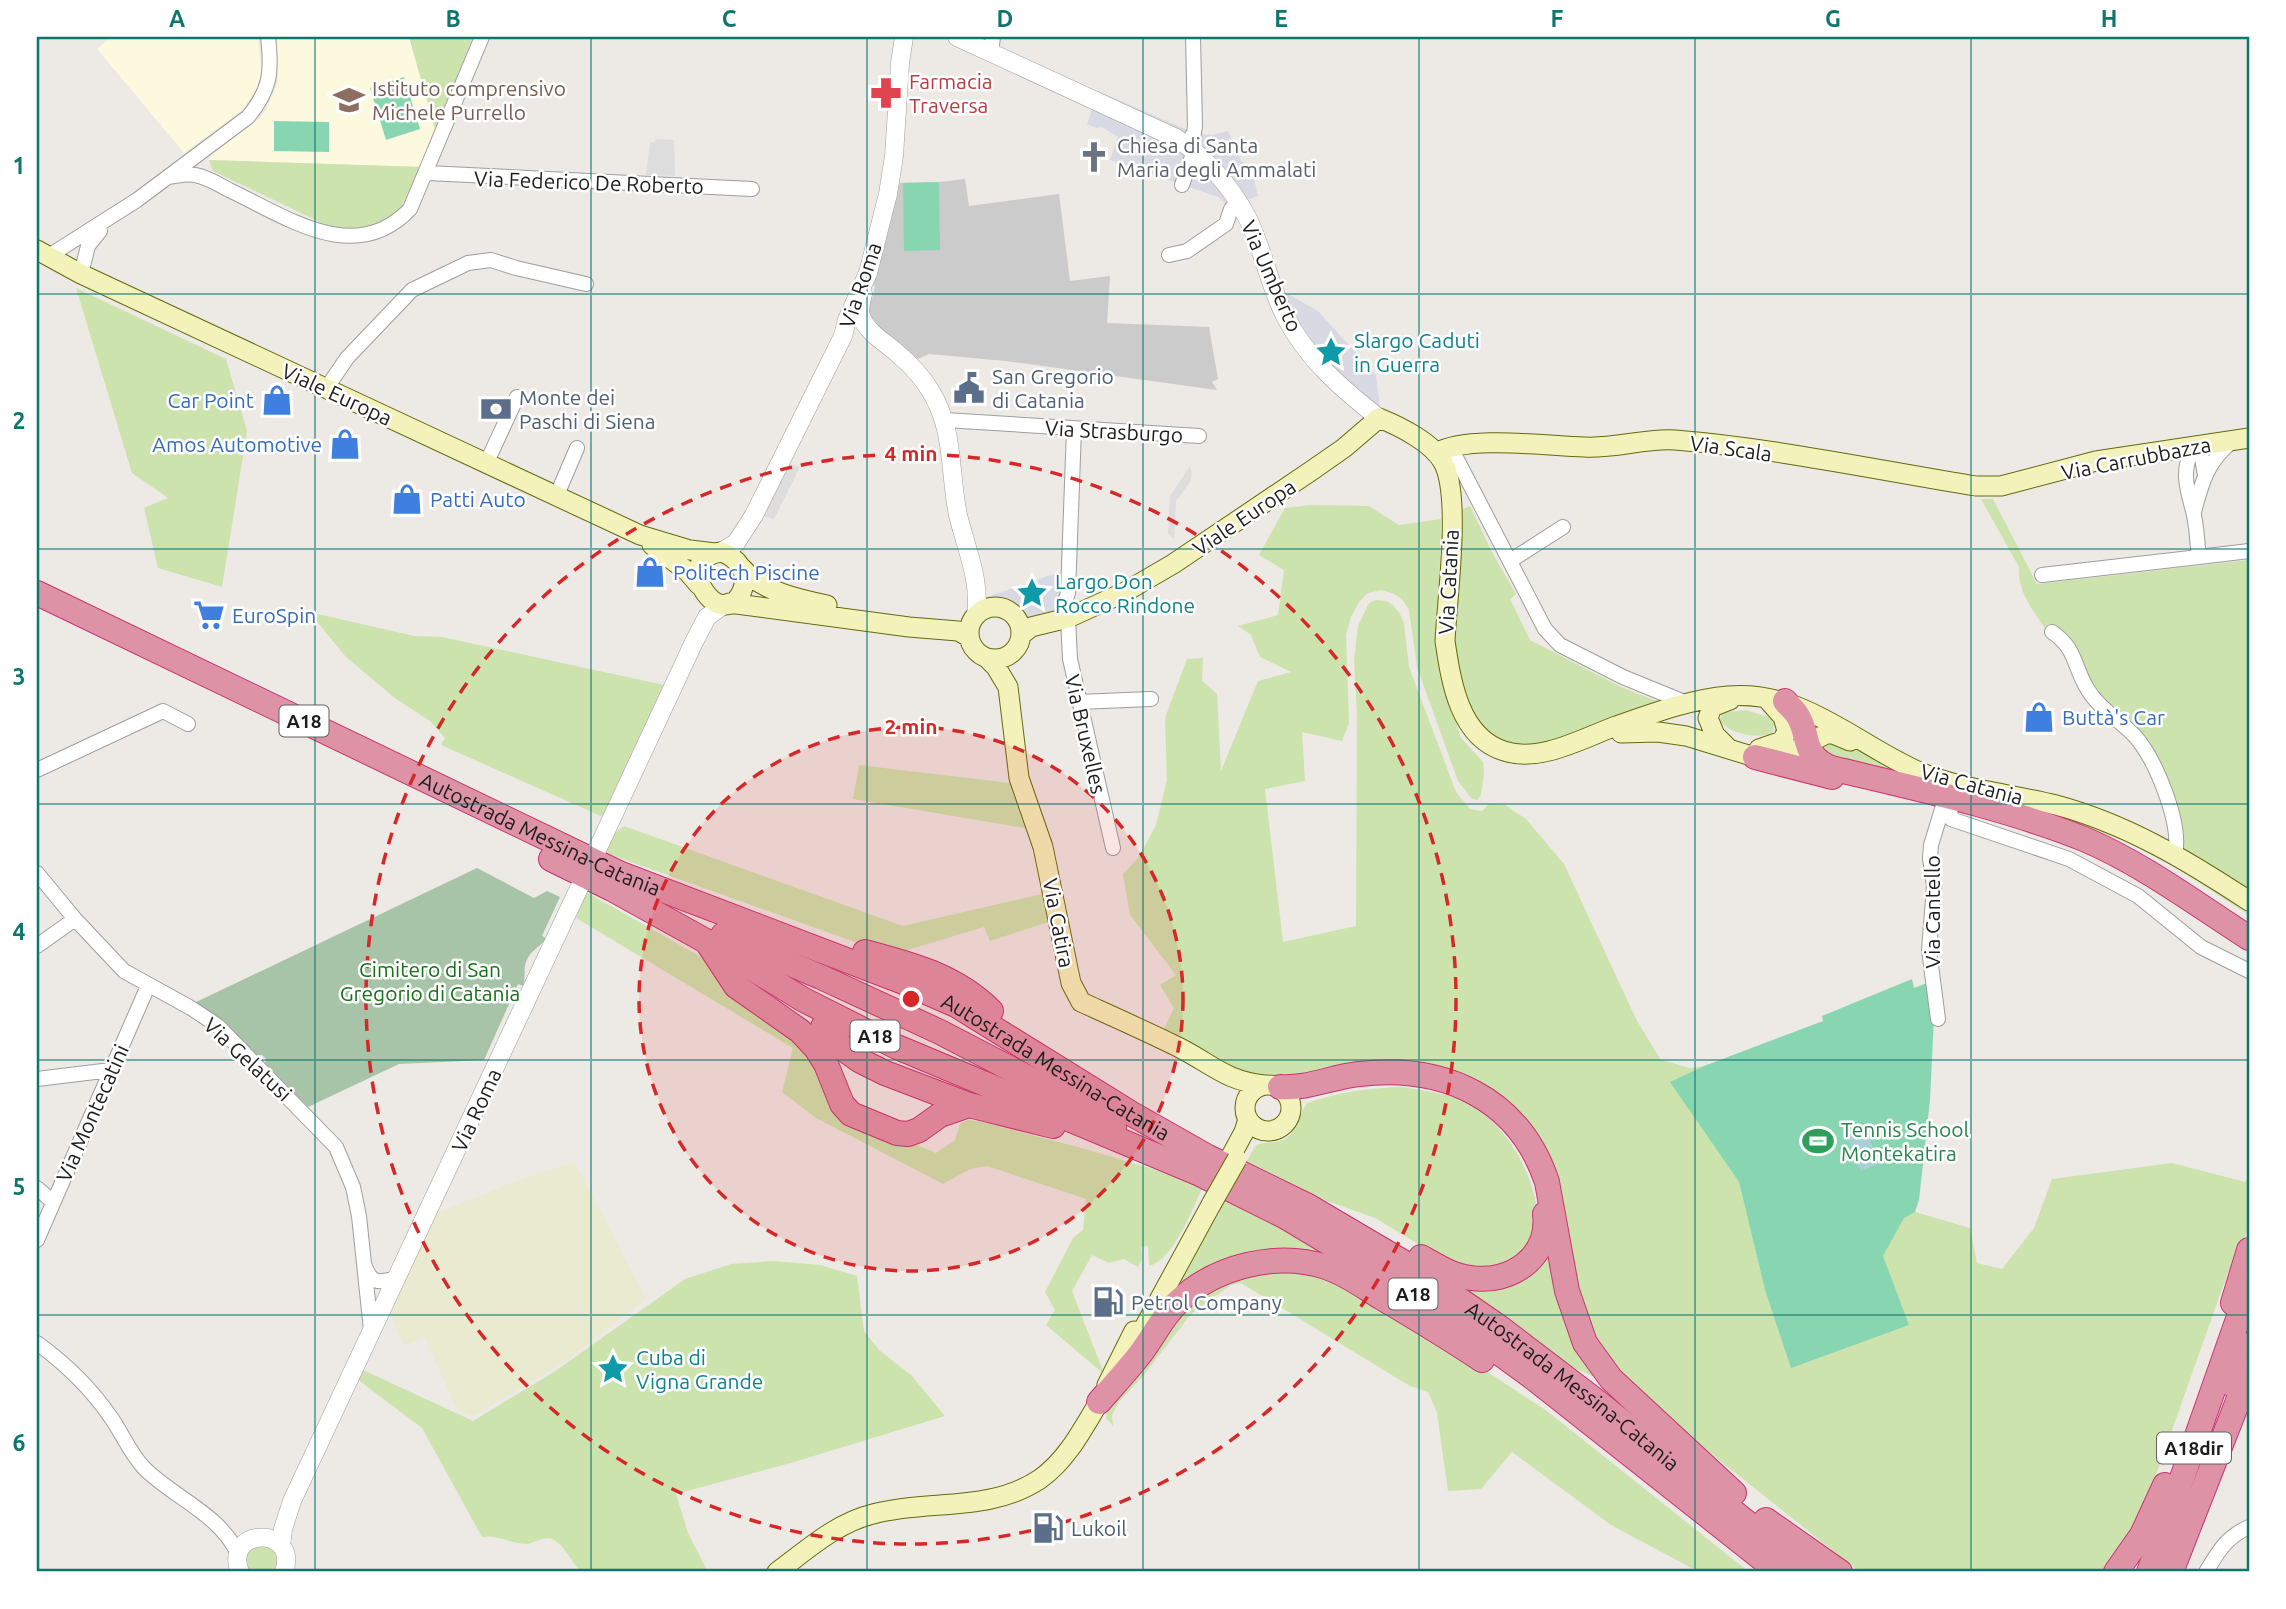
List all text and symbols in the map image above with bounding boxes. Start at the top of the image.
text: A [169,6,185,31]
text: B [445,6,461,31]
text: C [722,6,737,31]
text: D [997,6,1013,31]
text: E [1274,6,1288,31]
text: F [1551,6,1564,31]
text: G [1825,6,1841,31]
text: H [2101,6,2117,31]
place label: Farmacia Traversa [909,69,993,117]
place label: Istituto comprensivo Michele Purrello [372,76,566,124]
pharmacy icon: Farmacia Traversa [869,76,903,110]
school or university icon: Istituto comprensivo Michele Purrello [332,83,366,117]
place label: Chiesa di Santa Maria degli Ammalati [1117,133,1316,181]
church icon: Chiesa di Santa Maria degli Ammalati [1077,140,1111,174]
text: 1 [13,153,25,178]
street label: Via Federico De Roberto [474,166,704,198]
street label: Via Umberto [1237,217,1307,335]
street label: Via Roma [834,239,886,331]
place label: Slargo Caduti in Guerra [1354,328,1480,376]
place icon: Slargo Caduti in Guerra [1314,335,1348,369]
street label: Viale Europa [278,358,396,430]
place label: San Gregorio di Catania [992,364,1114,412]
public building icon: San Gregorio di Catania [952,371,986,405]
shop icon: Car Point [260,383,294,417]
place label: Monte dei Paschi di Siena [519,385,656,433]
place label: Car Point [168,388,254,412]
bank icon: Monte dei Paschi di Siena [479,392,513,426]
text: 2 [13,408,25,433]
street label: Via Strasburgo [1044,415,1184,447]
shop icon: Amos Automotive [328,427,362,461]
street label: Via Scala [1688,430,1774,466]
place label: Amos Automotive [152,432,322,456]
street label: Via Carrubbazza [2059,432,2213,484]
text: 4 min [884,441,938,465]
street label: Viale Europa [1188,474,1300,560]
shop icon: Patti Auto [390,482,424,516]
place label: Patti Auto [430,487,526,511]
street label: Via Catania [1433,529,1463,635]
shop icon: Politech Piscine [633,555,667,589]
place label: Politech Piscine [673,560,820,584]
place label: Largo Don Rocco Rindone [1055,569,1195,617]
place icon: Largo Don Rocco Rindone [1015,576,1049,610]
supermarket icon: EuroSpin [192,598,226,632]
place label: EuroSpin [232,603,316,627]
text: 3 [13,664,25,689]
street label: Via Bruxelles [1061,672,1111,796]
shop icon: Buttà's Car [2022,700,2056,734]
place label: Buttà's Car [2062,705,2165,729]
road number: A18 [280,706,328,736]
text: 2 min [884,714,938,738]
street label: Via Catania [1918,759,2026,809]
street label: Autostrada Messina-Catania [416,767,664,900]
street label: Via Cantello [1920,855,1944,969]
street label: Via Catira [1039,876,1079,970]
text: 4 [13,919,26,944]
park label: Cimitero di San Gregorio di Catania [340,957,520,1005]
centre of rings [899,987,923,1011]
street label: Autostrada Messina-Catania [938,988,1174,1145]
street label: Via Gelatusi [199,1012,297,1106]
road number: A18 [850,1020,900,1052]
street label: Via Montecatini [51,1041,133,1185]
street label: Via Roma [446,1065,506,1155]
place label: Tennis School Montekatira [1841,1117,1969,1165]
sports icon: Tennis School Montekatira [1801,1124,1835,1158]
text: 5 [13,1174,25,1199]
road number: A18 [1388,1278,1438,1310]
fuel station icon: Petrol Company [1091,1285,1125,1319]
place label: Petrol Company [1131,1290,1282,1314]
street label: Autostrada Messina-Catania [1462,1296,1684,1475]
place label: Cuba di Vigna Grande [636,1345,763,1393]
place icon: Cuba di Vigna Grande [596,1352,630,1386]
text: 6 [13,1430,26,1455]
road number: A18dir [2157,1432,2231,1464]
fuel station icon: Lukoil [1031,1511,1065,1545]
place label: Lukoil [1071,1516,1127,1540]

